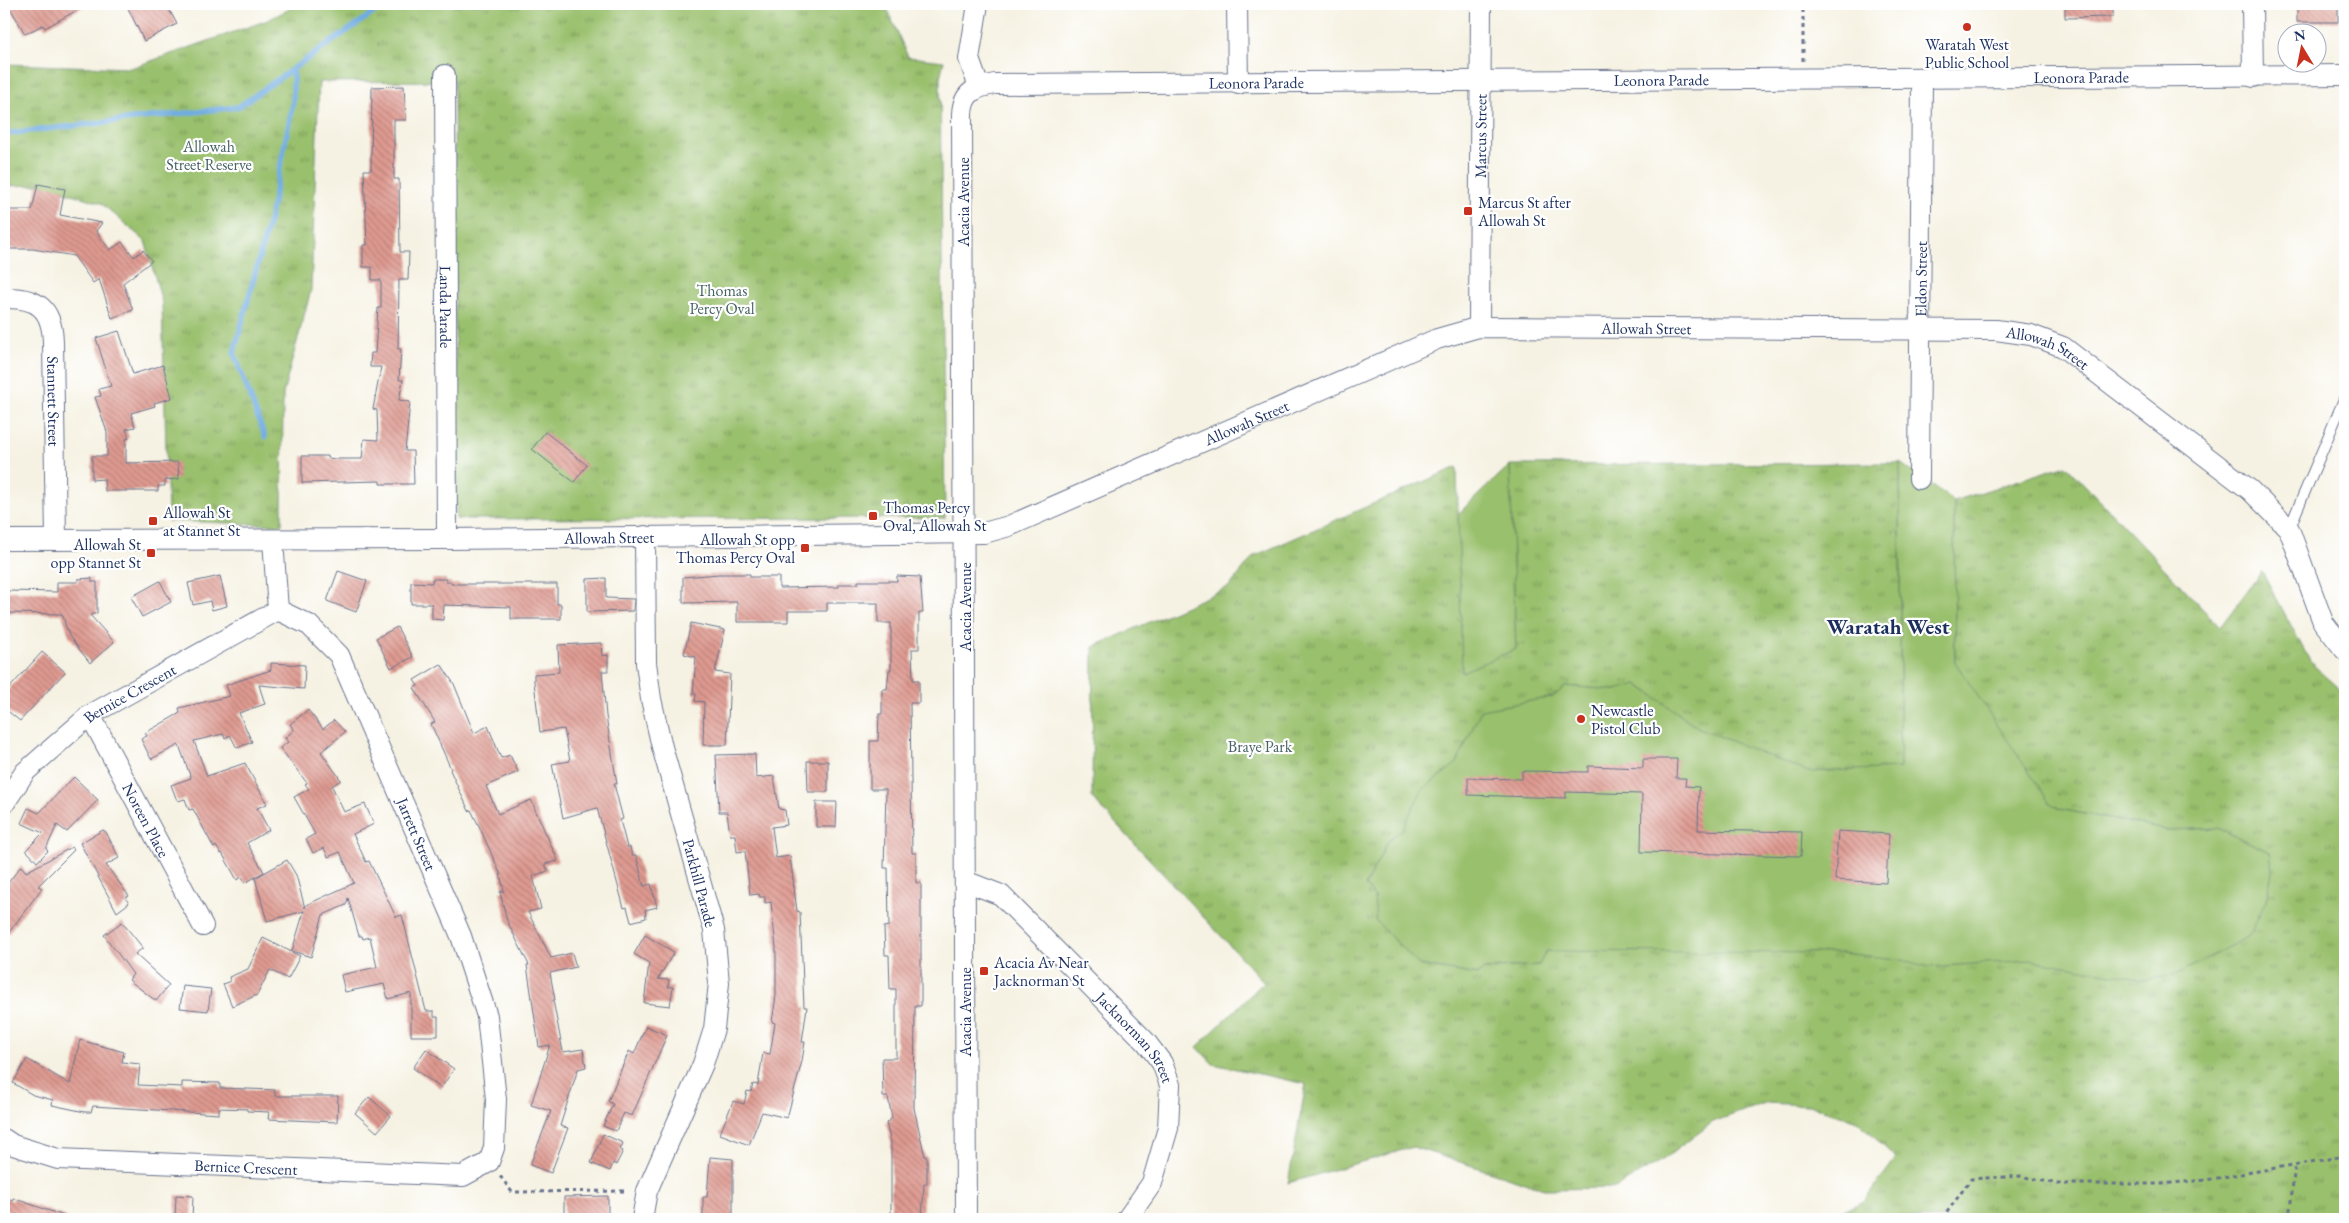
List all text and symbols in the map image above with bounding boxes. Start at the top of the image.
marker: Waratah West Public School [1961,21,1973,33]
north arrow [2276,22,2326,72]
text: N [2293,25,2308,45]
place label: Waratah West Public School [1925,34,2009,73]
street label: Leonora Parade [2034,66,2129,88]
street label: Leonora Parade [1614,69,1709,91]
street label: Leonora Parade [1209,72,1304,94]
street label: Marcus Street [1470,94,1491,178]
park label: Allowah Street Reserve [166,136,252,175]
street label: Acacia Avenue [953,157,974,248]
place label: Marcus St after Allowah St [1477,192,1572,231]
marker: Marcus St after Allowah St [1462,205,1474,217]
street label: Eldon Street [1910,241,1932,317]
street label: Landa Parade [435,266,456,348]
park label: Thomas Percy Oval [689,280,755,319]
street label: Allowah Street [1600,318,1691,339]
street label: Allowah Street [2003,321,2094,374]
street label: Stannett Street [42,356,65,447]
street label: Allowah Street [1200,395,1292,451]
place label: Thomas Percy Oval, Allowah St [883,497,987,536]
place label: Allowah St at Stannet St [162,502,240,541]
marker: Thomas Percy Oval, Allowah St [867,510,879,522]
marker: Allowah St at Stannet St [147,515,159,527]
street label: Allowah Street [563,527,654,549]
place label: Allowah St opp Thomas Percy Oval [676,529,795,568]
place label: Allowah St opp Stannet St [51,534,141,573]
marker: Allowah St opp Thomas Percy Oval [799,542,811,554]
marker: Allowah St opp Stannet St [145,547,157,559]
street label: Acacia Avenue [955,562,976,653]
district label: Waratah West [1826,613,1950,640]
street label: Bernice Crescent [79,659,180,727]
place label: Newcastle Pistol Club [1591,700,1661,739]
marker: Newcastle Pistol Club [1575,713,1587,725]
park label: Braye Park [1228,736,1293,757]
street label: Noreen Place [117,779,174,861]
street label: Jarrett Street [391,793,441,874]
street label: Parkhill Parade [678,837,721,930]
place label: Acacia Av Near Jacknorman St [992,952,1089,991]
marker: Acacia Av Near Jacknorman St [978,965,990,977]
street label: Acacia Avenue [955,967,976,1058]
street label: Jacknorman Street [1090,986,1178,1086]
street label: Bernice Crescent [194,1155,298,1180]

